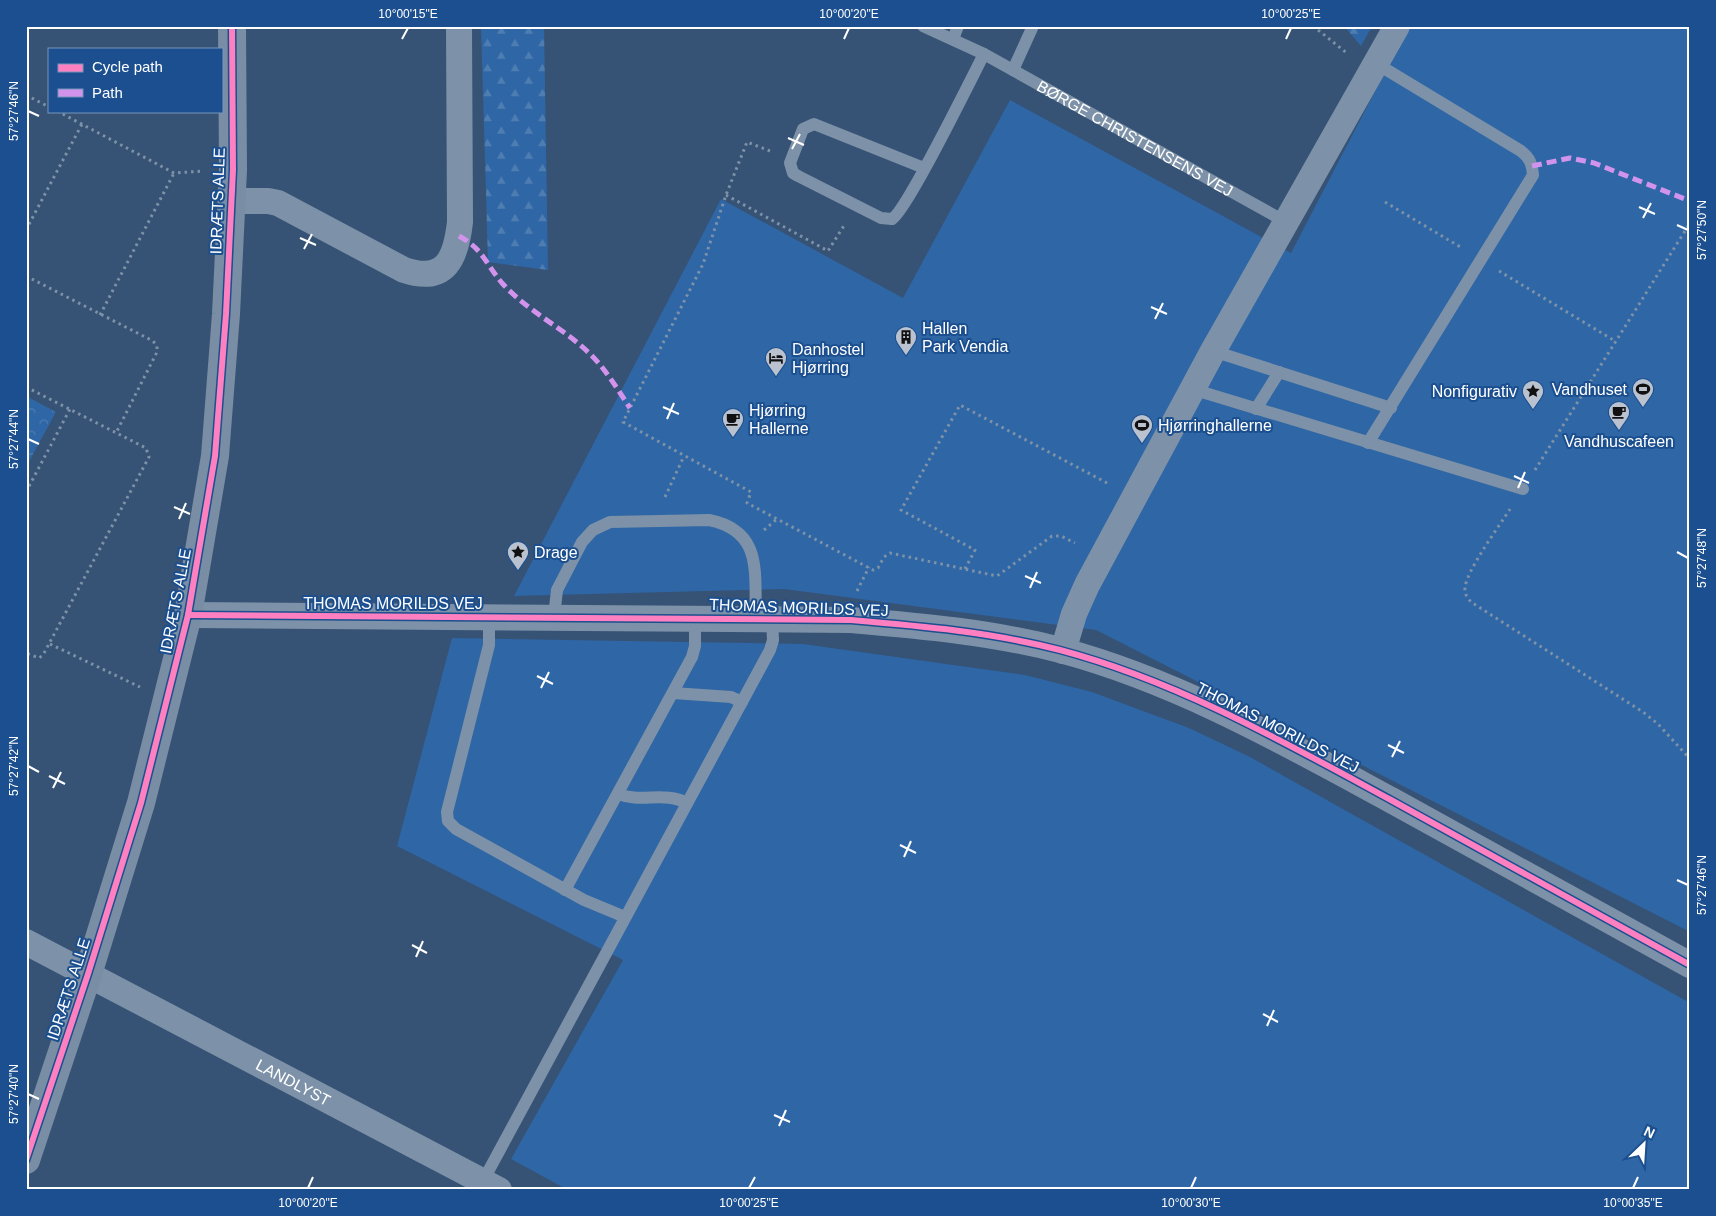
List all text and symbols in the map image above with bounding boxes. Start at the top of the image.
text: 10°00'15"E [378,7,438,21]
text: 10°00'20"E [819,7,879,21]
text: 10°00'25"E [1261,7,1321,21]
legend [48,48,222,112]
text: Cycle path [92,58,163,75]
street label: BØRGE CHRISTENSENS VEJ [1034,77,1236,200]
text: 57°27'46"N [7,81,21,141]
text: Path [92,84,123,101]
street label: IDRÆTS ALLE [207,147,228,255]
text: 57°27'50"N [1695,200,1709,260]
place label: Hallen Park Vendia [922,320,1008,355]
building icon: Hallen Park Vendia [894,325,918,356]
place label: Danhostel Hjørring [792,341,864,376]
hotel icon: Danhostel Hjørring [764,346,788,377]
sports icon: Vandhuset [1631,377,1655,408]
place icon: Nonfigurativ [1521,379,1545,410]
place label: Vandhuset [1552,381,1628,398]
place label: Nonfigurativ [1432,383,1517,400]
cafe icon: Vandhuscafeen [1607,400,1631,431]
place label: Hjørring Hallerne [749,402,809,437]
cafe icon: Hjørring Hallerne [721,407,745,438]
text: 57°27'44"N [7,409,21,469]
sports icon: Hjørringhallerne [1130,413,1154,444]
place label: Hjørringhallerne [1158,417,1272,434]
place label: Vandhuscafeen [1564,433,1674,450]
text: 57°27'48"N [1695,528,1709,588]
place icon: Drage [506,540,530,571]
place label: Drage [534,544,578,561]
street label: IDRÆTS ALLE [157,547,194,655]
street label: THOMAS MORILDS VEJ [303,595,483,612]
street label: THOMAS MORILDS VEJ [709,596,889,619]
street label: THOMAS MORILDS VEJ [1194,679,1362,776]
text: 57°27'42"N [7,736,21,796]
text: 57°27'46"N [1695,855,1709,915]
street label: IDRÆTS ALLE [44,936,93,1043]
street label: LANDLYST [253,1056,333,1109]
text: 57°27'40"N [7,1064,21,1124]
north arrow [1618,1118,1668,1168]
text: N [1642,1123,1657,1142]
text: 10°00'20"E [278,1196,338,1210]
text: 10°00'25"E [719,1196,779,1210]
text: 10°00'30"E [1161,1196,1221,1210]
text: 10°00'35"E [1603,1196,1663,1210]

